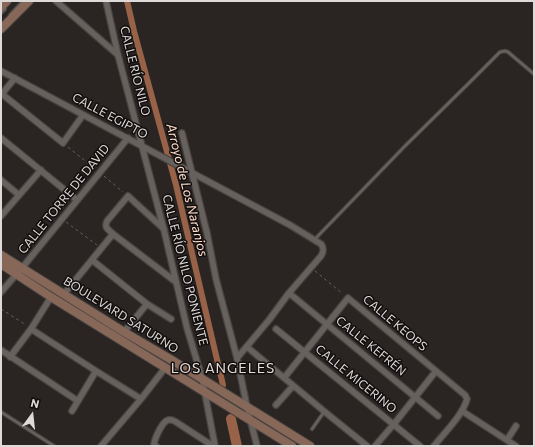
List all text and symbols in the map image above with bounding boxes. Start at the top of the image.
street label: CALLE RÍO NILO [117,25,153,117]
street label: CALLE EGIPTO [70,90,150,142]
water label: Arroyo de Los Naranjos [163,122,211,258]
street label: CALLE TORRE DE DAVID [15,141,113,257]
street label: CALLE RÍO NILO PONIENTE [159,193,211,347]
street label: BOULEVARD SATURNO [61,274,181,356]
street label: CALLE KEOPS [360,292,430,354]
street label: CALLE KEFRÉN [333,313,409,379]
street label: CALLE MICERINO [313,342,399,416]
district label: LOS ANGELES [171,360,275,376]
north arrow [12,395,52,435]
text: N [30,396,41,410]

